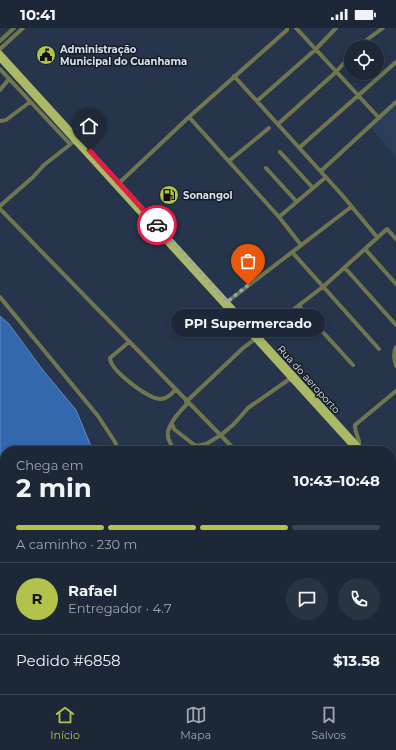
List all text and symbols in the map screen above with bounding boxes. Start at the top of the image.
text: 10:41 [20,5,56,24]
map controls [344,40,384,80]
button: locate [344,40,384,80]
place label: Administração Municipal do Cuanhama [59,43,187,68]
public building icon: Administração Municipal do Cuanhama [35,44,57,66]
pin [72,109,106,150]
icon: home [78,115,100,137]
fuel station icon: Sonangol [158,184,180,206]
place label: Sonangol [183,189,233,202]
courier [137,205,177,245]
icon: car [146,214,168,236]
pin [231,244,265,285]
icon: bag [237,250,259,272]
callout: PPI Supermercado [171,309,325,337]
text: PPI Supermercado [184,315,312,331]
street label: Rua do aeroporto [274,342,343,416]
text: Chega em [16,457,83,473]
text: 10:43–10:48 [293,471,380,490]
text: 2 min [16,472,92,504]
text: A caminho · 230 m [16,536,137,552]
button: chat [286,578,328,620]
button: phone [338,578,380,620]
text: Rafael [68,581,117,600]
text: R [31,589,43,608]
text: Entregador · 4.7 [68,600,172,616]
text: Pedido #6858 [16,651,121,670]
text: $13.58 [333,651,380,670]
tab: Início [50,704,80,742]
tab: Mapa [180,704,211,742]
tab: Salvos [312,704,346,742]

